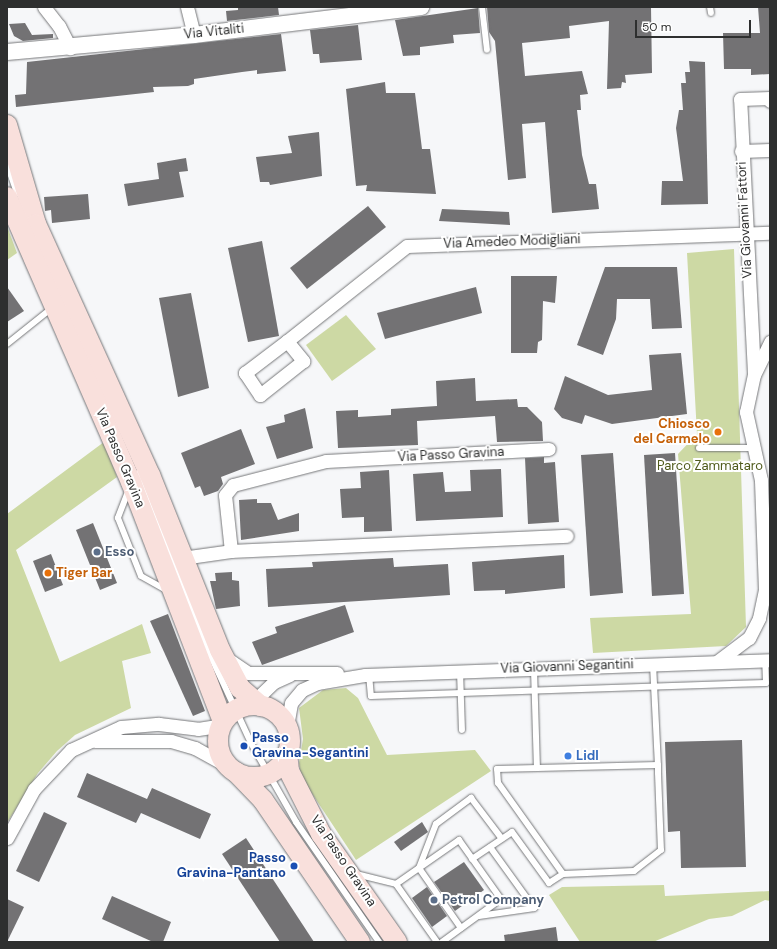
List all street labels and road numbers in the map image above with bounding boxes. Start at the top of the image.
street label: Via Vitaliti [183,21,245,43]
street label: Via Giovanni Fattori [734,161,756,279]
street label: Via Amedeo Modigliani [443,232,581,252]
street label: Via Passo Gravina [92,406,148,510]
street label: Via Passo Gravina [397,444,505,466]
street label: Via Giovanni Segantini [500,657,634,677]
street label: Via Passo Gravina [307,812,379,910]

